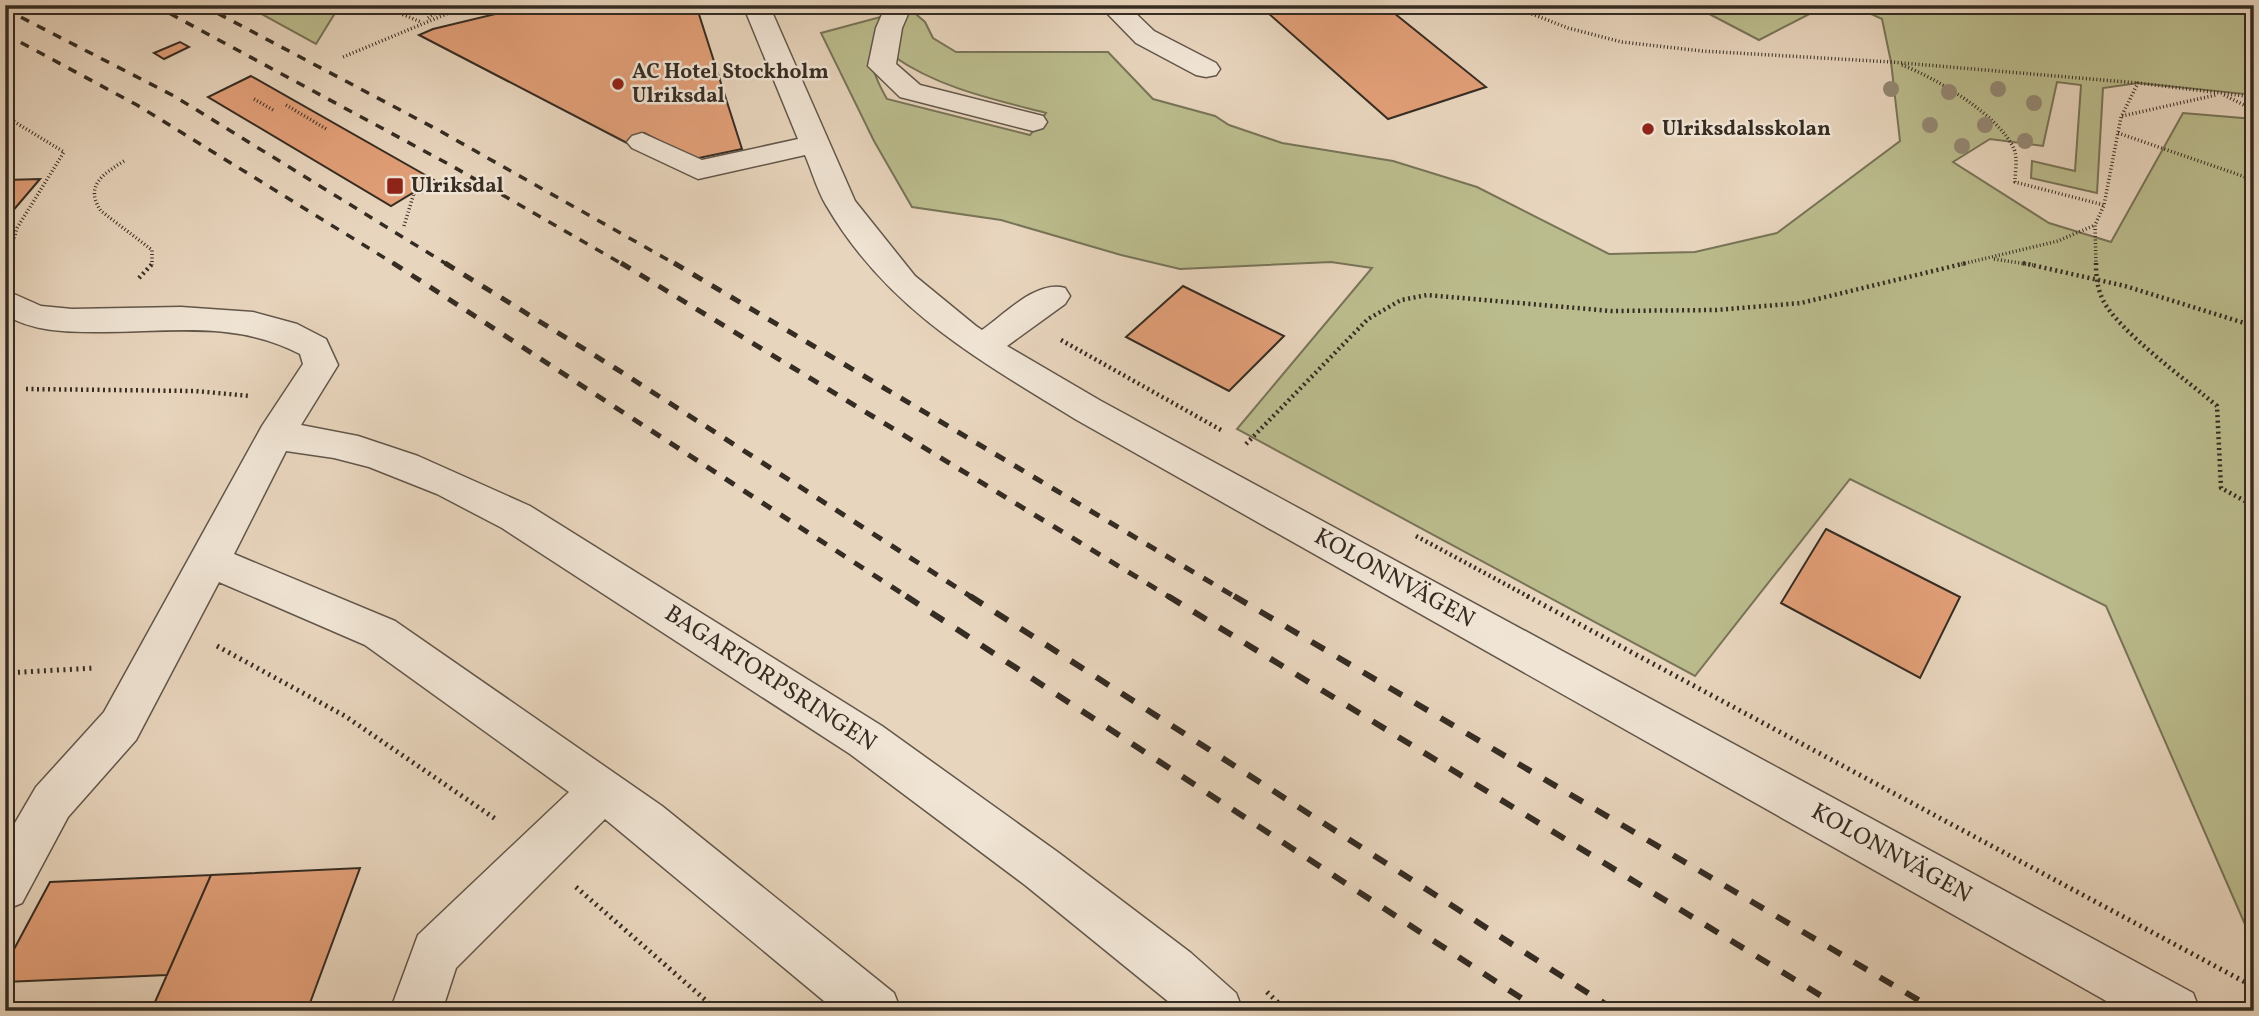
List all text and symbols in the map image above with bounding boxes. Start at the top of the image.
place label: AC Hotel Stockholm Ulriksdal [632,58,829,111]
marker: AC Hotel Stockholm Ulriksdal [610,76,626,92]
place label: Ulriksdalsskolan [1662,115,1831,144]
marker: Ulriksdalsskolan [1640,121,1656,137]
place label: Ulriksdal [411,172,504,201]
marker: Ulriksdal [385,176,405,196]
street label: KOLONNVÄGEN [1307,521,1481,637]
street label: BAGARTORPSRINGEN [657,598,883,760]
street label: KOLONNVÄGEN [1804,796,1978,912]

